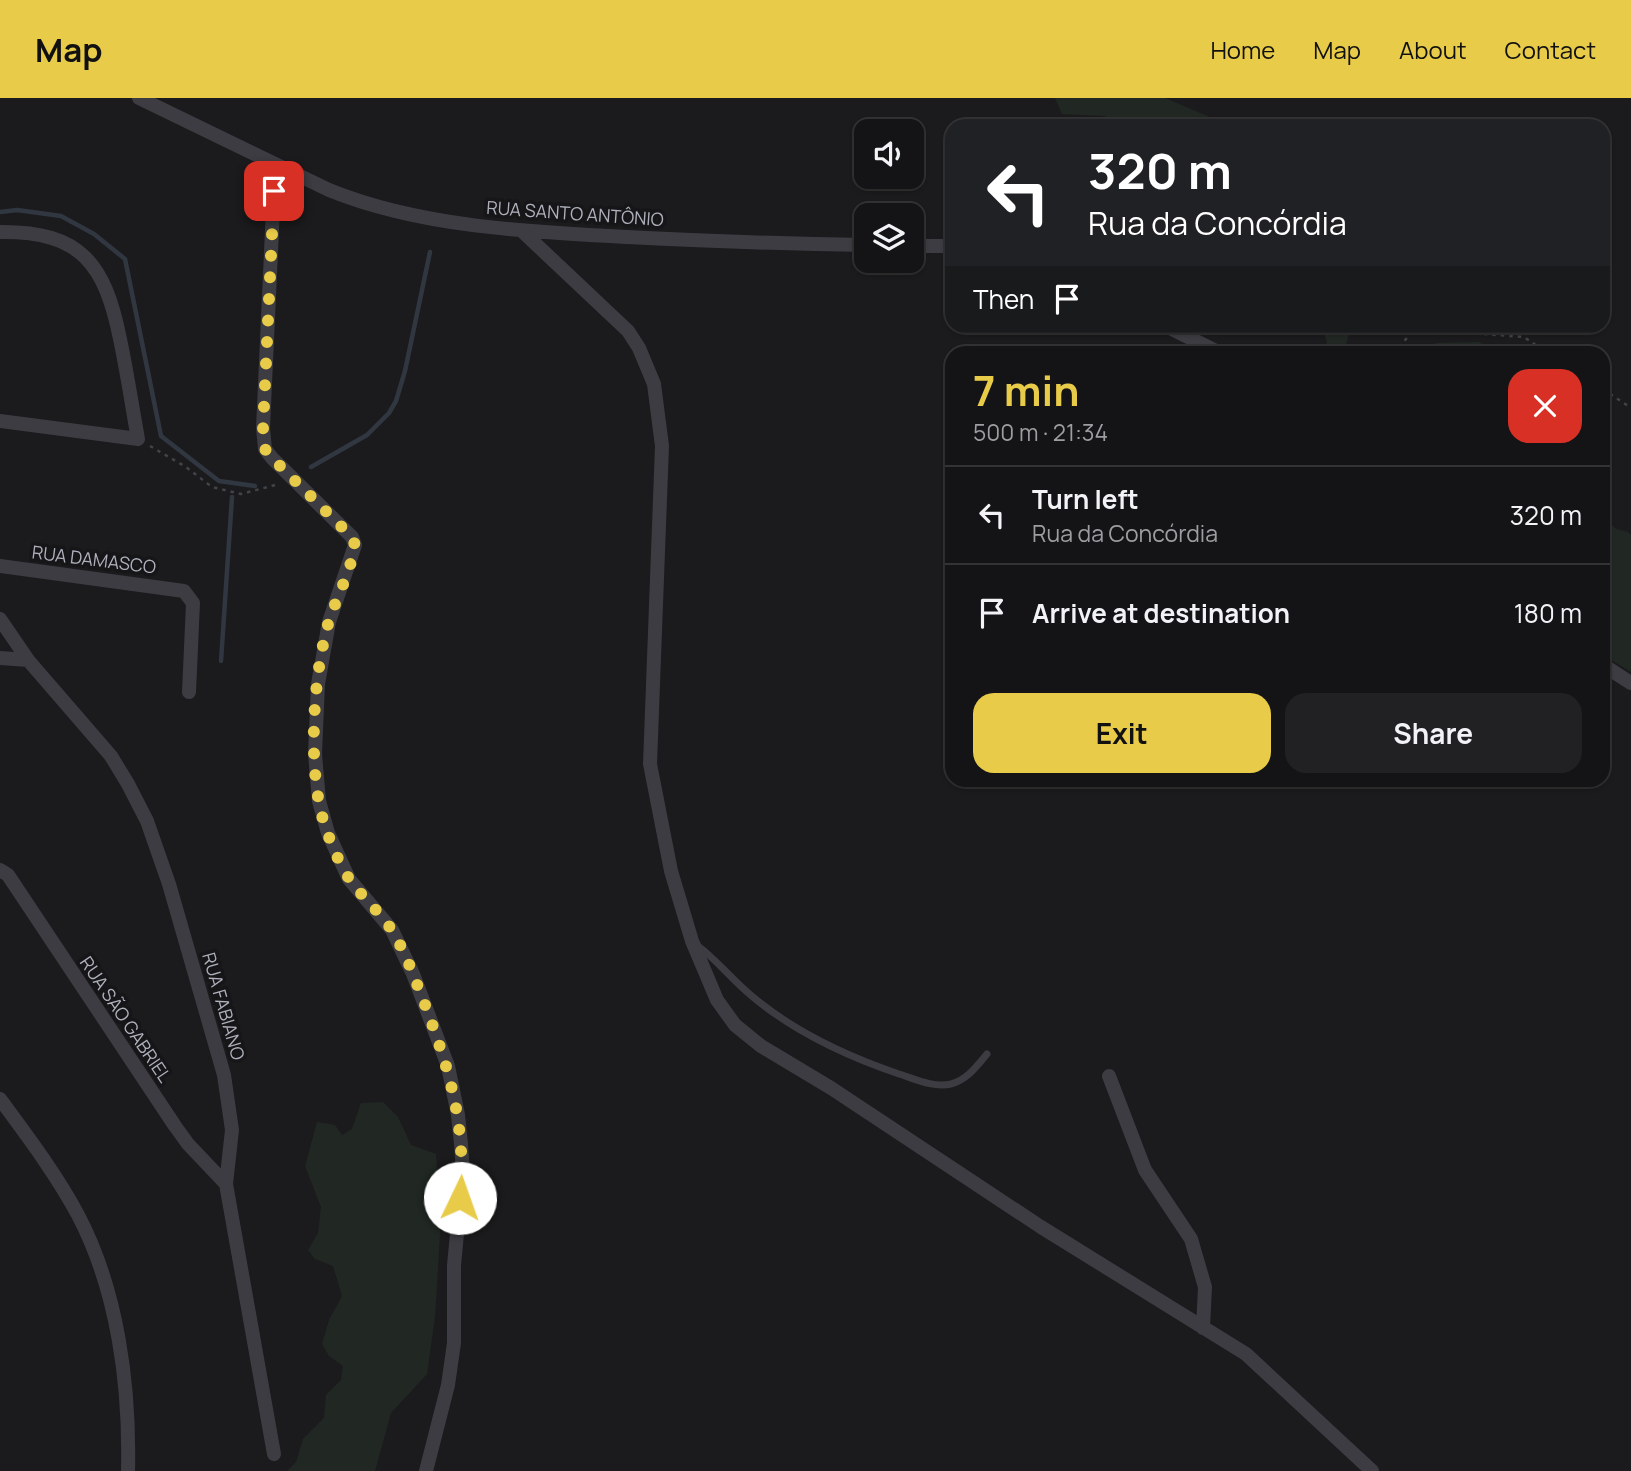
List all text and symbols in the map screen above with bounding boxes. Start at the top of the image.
text: Map [35,27,103,72]
text: Home [1210,33,1275,66]
text: Map [1313,33,1361,66]
text: About [1399,33,1467,66]
text: Contact [1505,33,1596,66]
map controls [854,119,924,273]
button: sound [854,119,924,189]
text: 320 m [1088,137,1232,204]
icon: left [973,147,1064,238]
pin [244,161,304,221]
icon: arrive [255,172,293,210]
street label: RUA SANTO ANTÔNIO [486,195,664,231]
text: Rua da Concórdia [1088,201,1347,245]
button: layers [854,203,924,273]
icon: arrive [1048,280,1086,318]
text: Then [973,281,1034,317]
text: 7 min [973,361,1080,419]
button: close [1508,369,1582,443]
text: 500 m · 21:34 [973,416,1108,448]
text: Turn left [1032,481,1139,517]
icon: left [973,496,1011,534]
text: 320 m [1510,497,1582,533]
text: Rua da Concórdia [1032,517,1218,549]
street label: RUA DAMASCO [31,539,157,579]
icon: arrive [973,594,1011,632]
text: Arrive at destination [1032,595,1290,631]
text: 180 m [1514,595,1582,631]
button: Exit [973,693,1271,773]
button: Share [1285,693,1582,773]
street label: RUA FABIANO [197,949,251,1063]
street label: RUA SÃO GABRIEL [75,951,177,1087]
position arrow [423,1161,497,1235]

